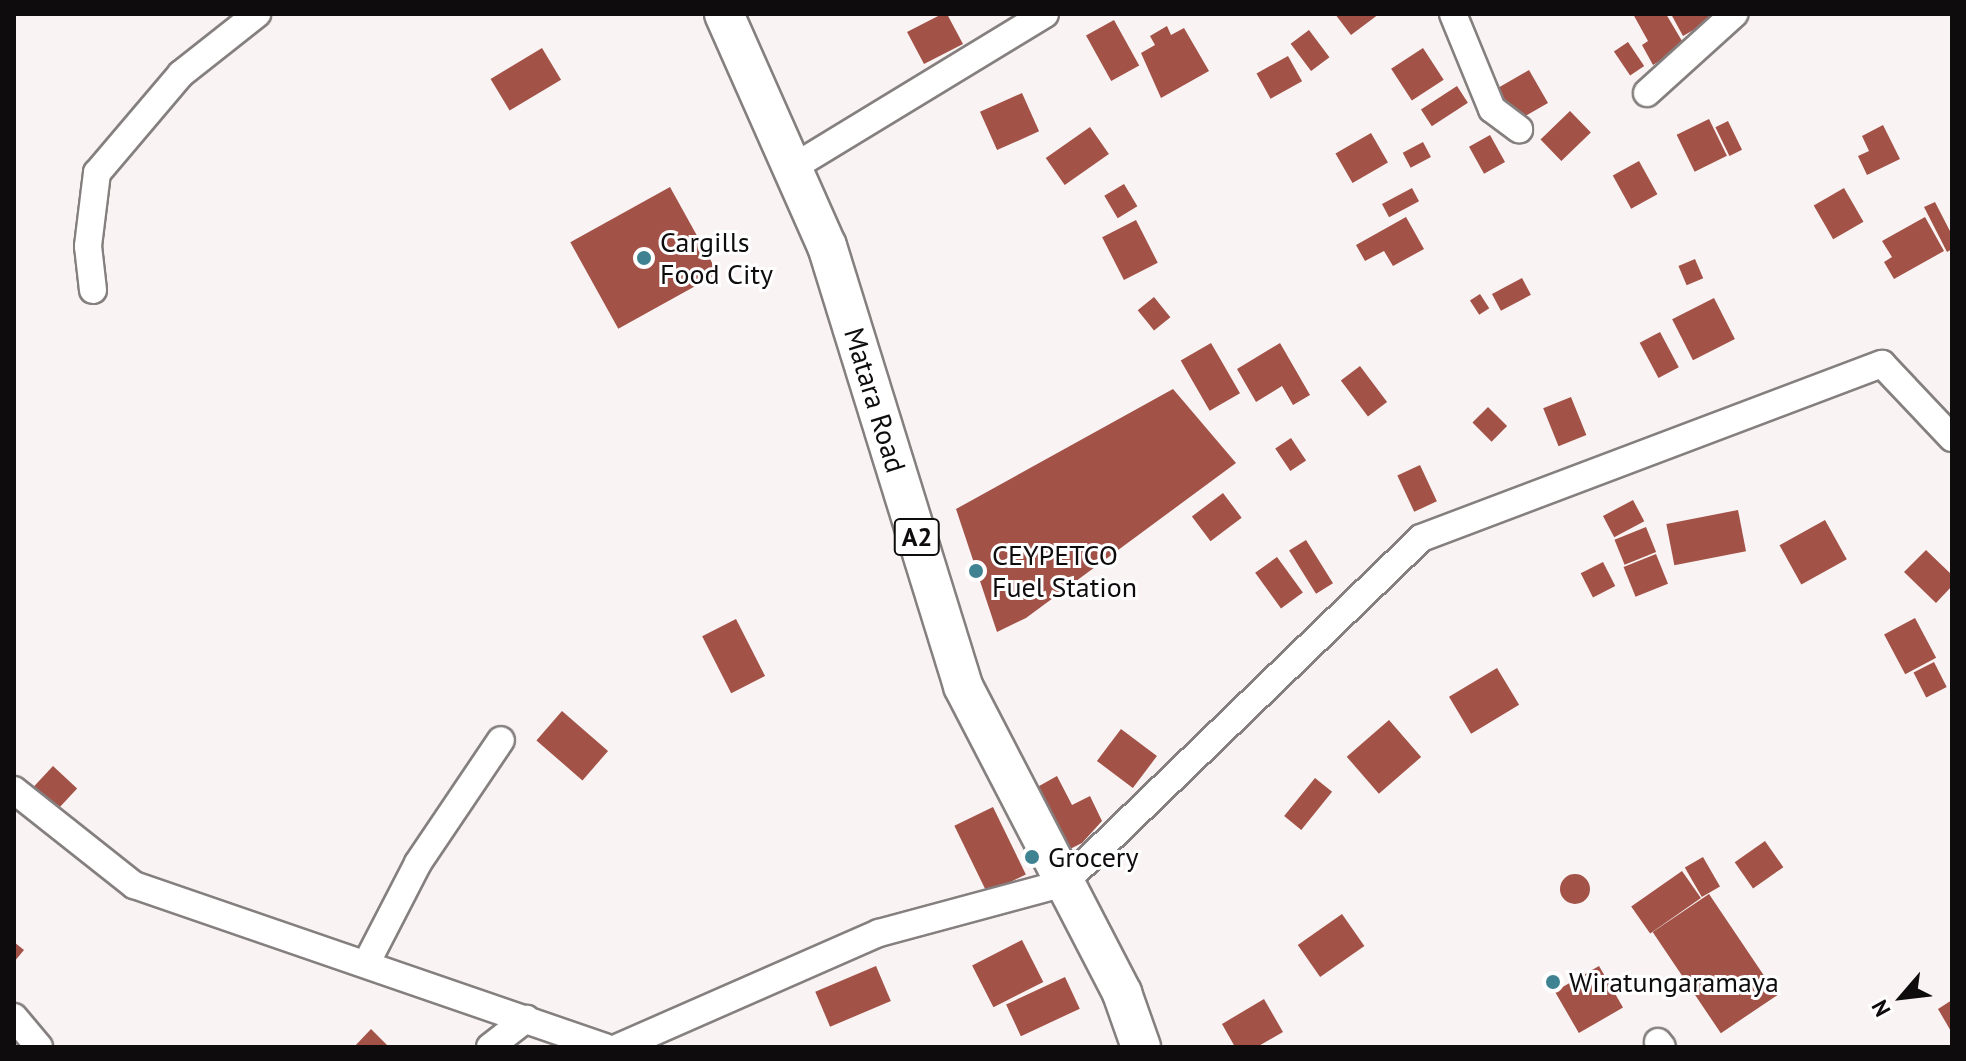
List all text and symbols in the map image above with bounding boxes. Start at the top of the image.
place label: Cargills Food City [660,225,773,291]
marker: Cargills Food City [635,249,653,267]
street label: Matara Road [837,324,913,476]
road number: A2 [893,515,941,559]
place label: CEYPETCO Fuel Station [992,538,1137,604]
marker: CEYPETCO Fuel Station [967,562,985,580]
place label: Grocery [1048,840,1138,874]
marker: Grocery [1023,848,1041,866]
north arrow [1862,957,1942,1037]
place label: Wiratungaramaya [1569,965,1779,999]
marker: Wiratungaramaya [1544,973,1562,991]
text: N [1865,995,1897,1021]

